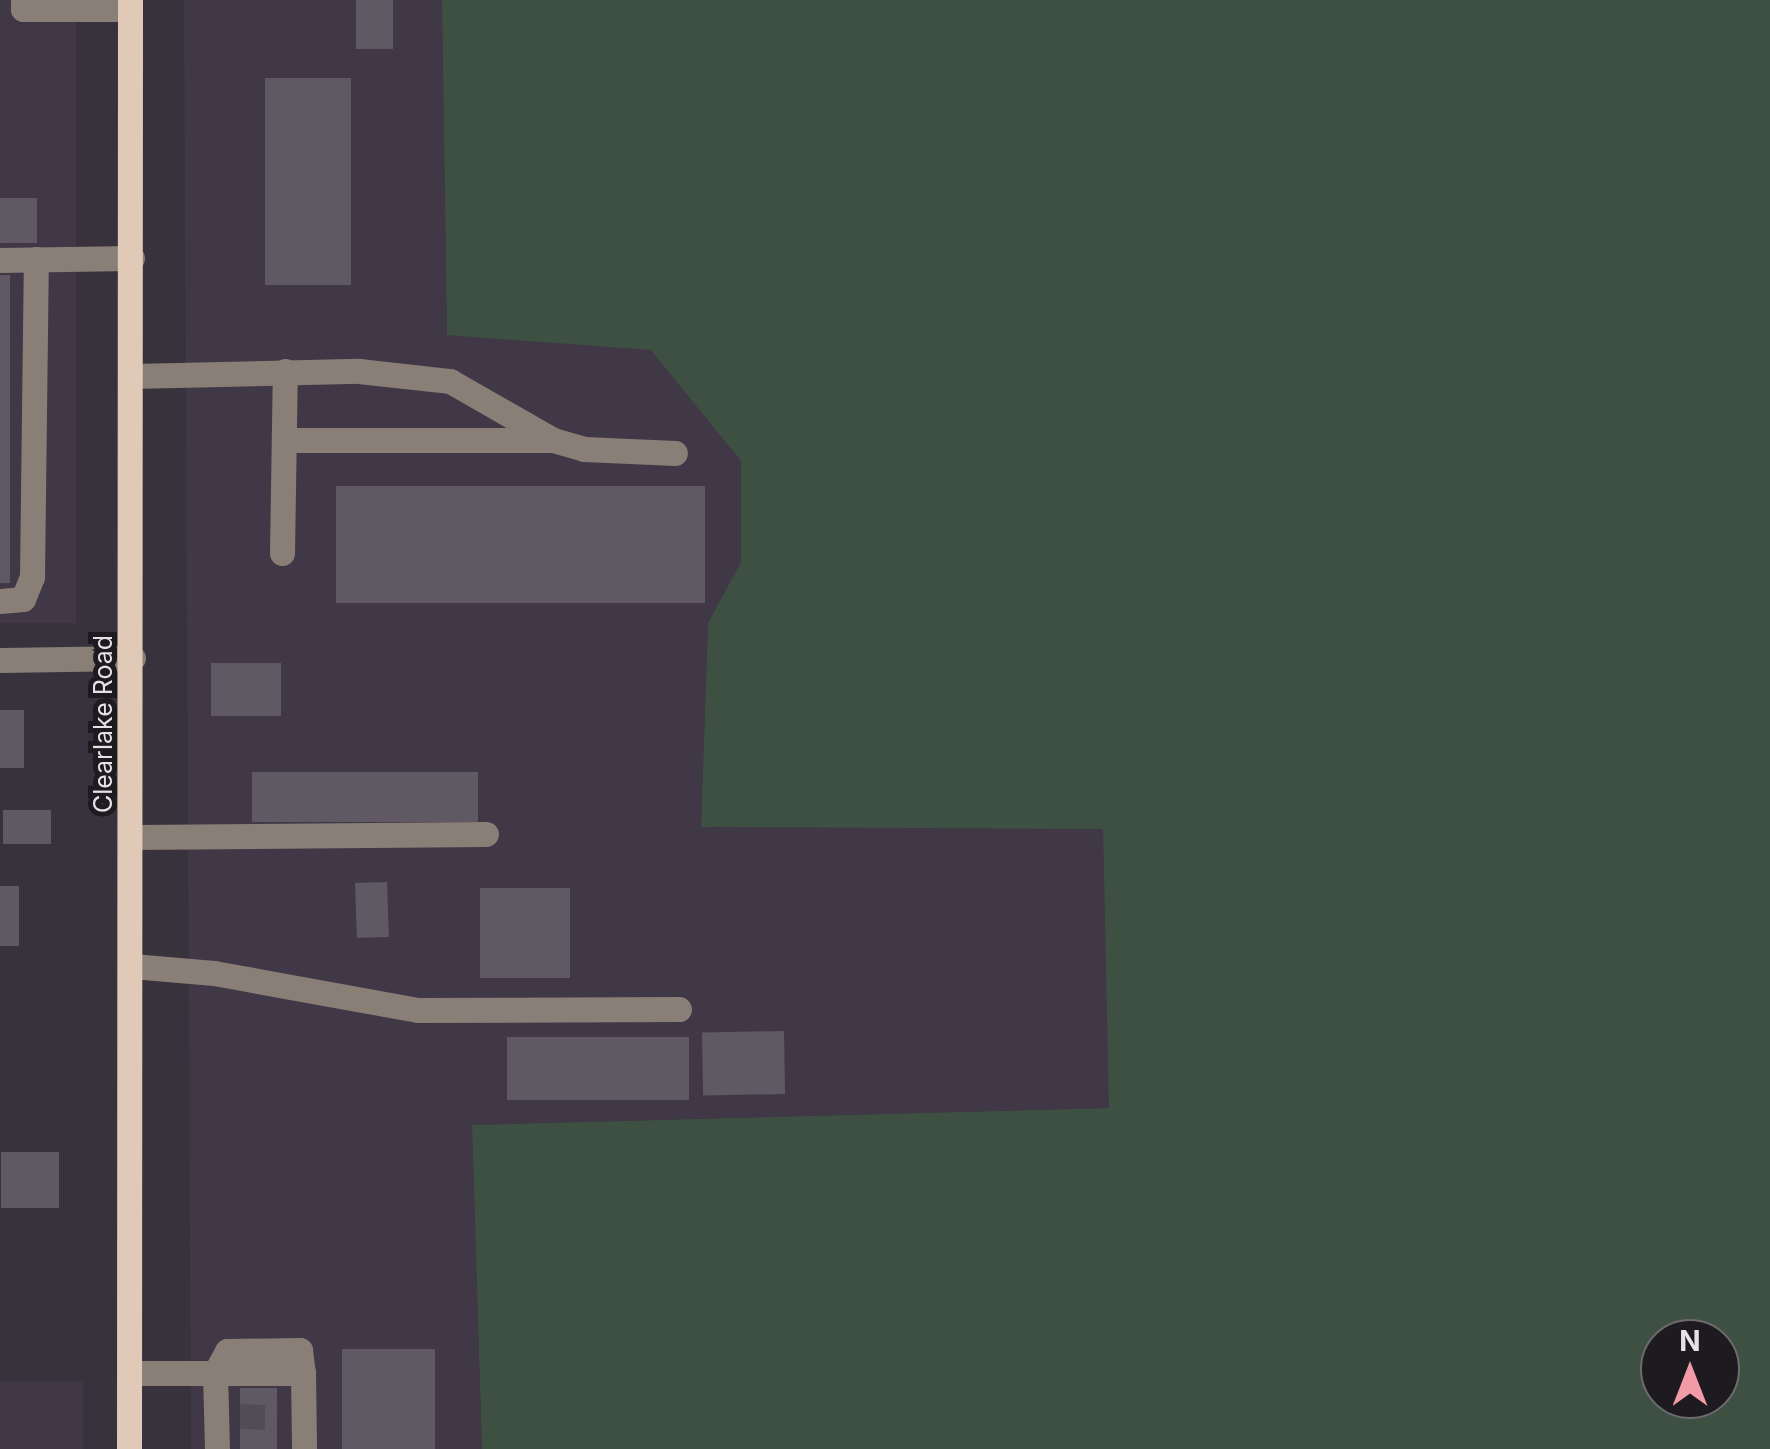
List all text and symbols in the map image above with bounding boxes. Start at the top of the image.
street label: Clearlake Road [88,635,118,813]
north arrow [1640,1319,1740,1419]
text: N [1679,1324,1701,1358]

